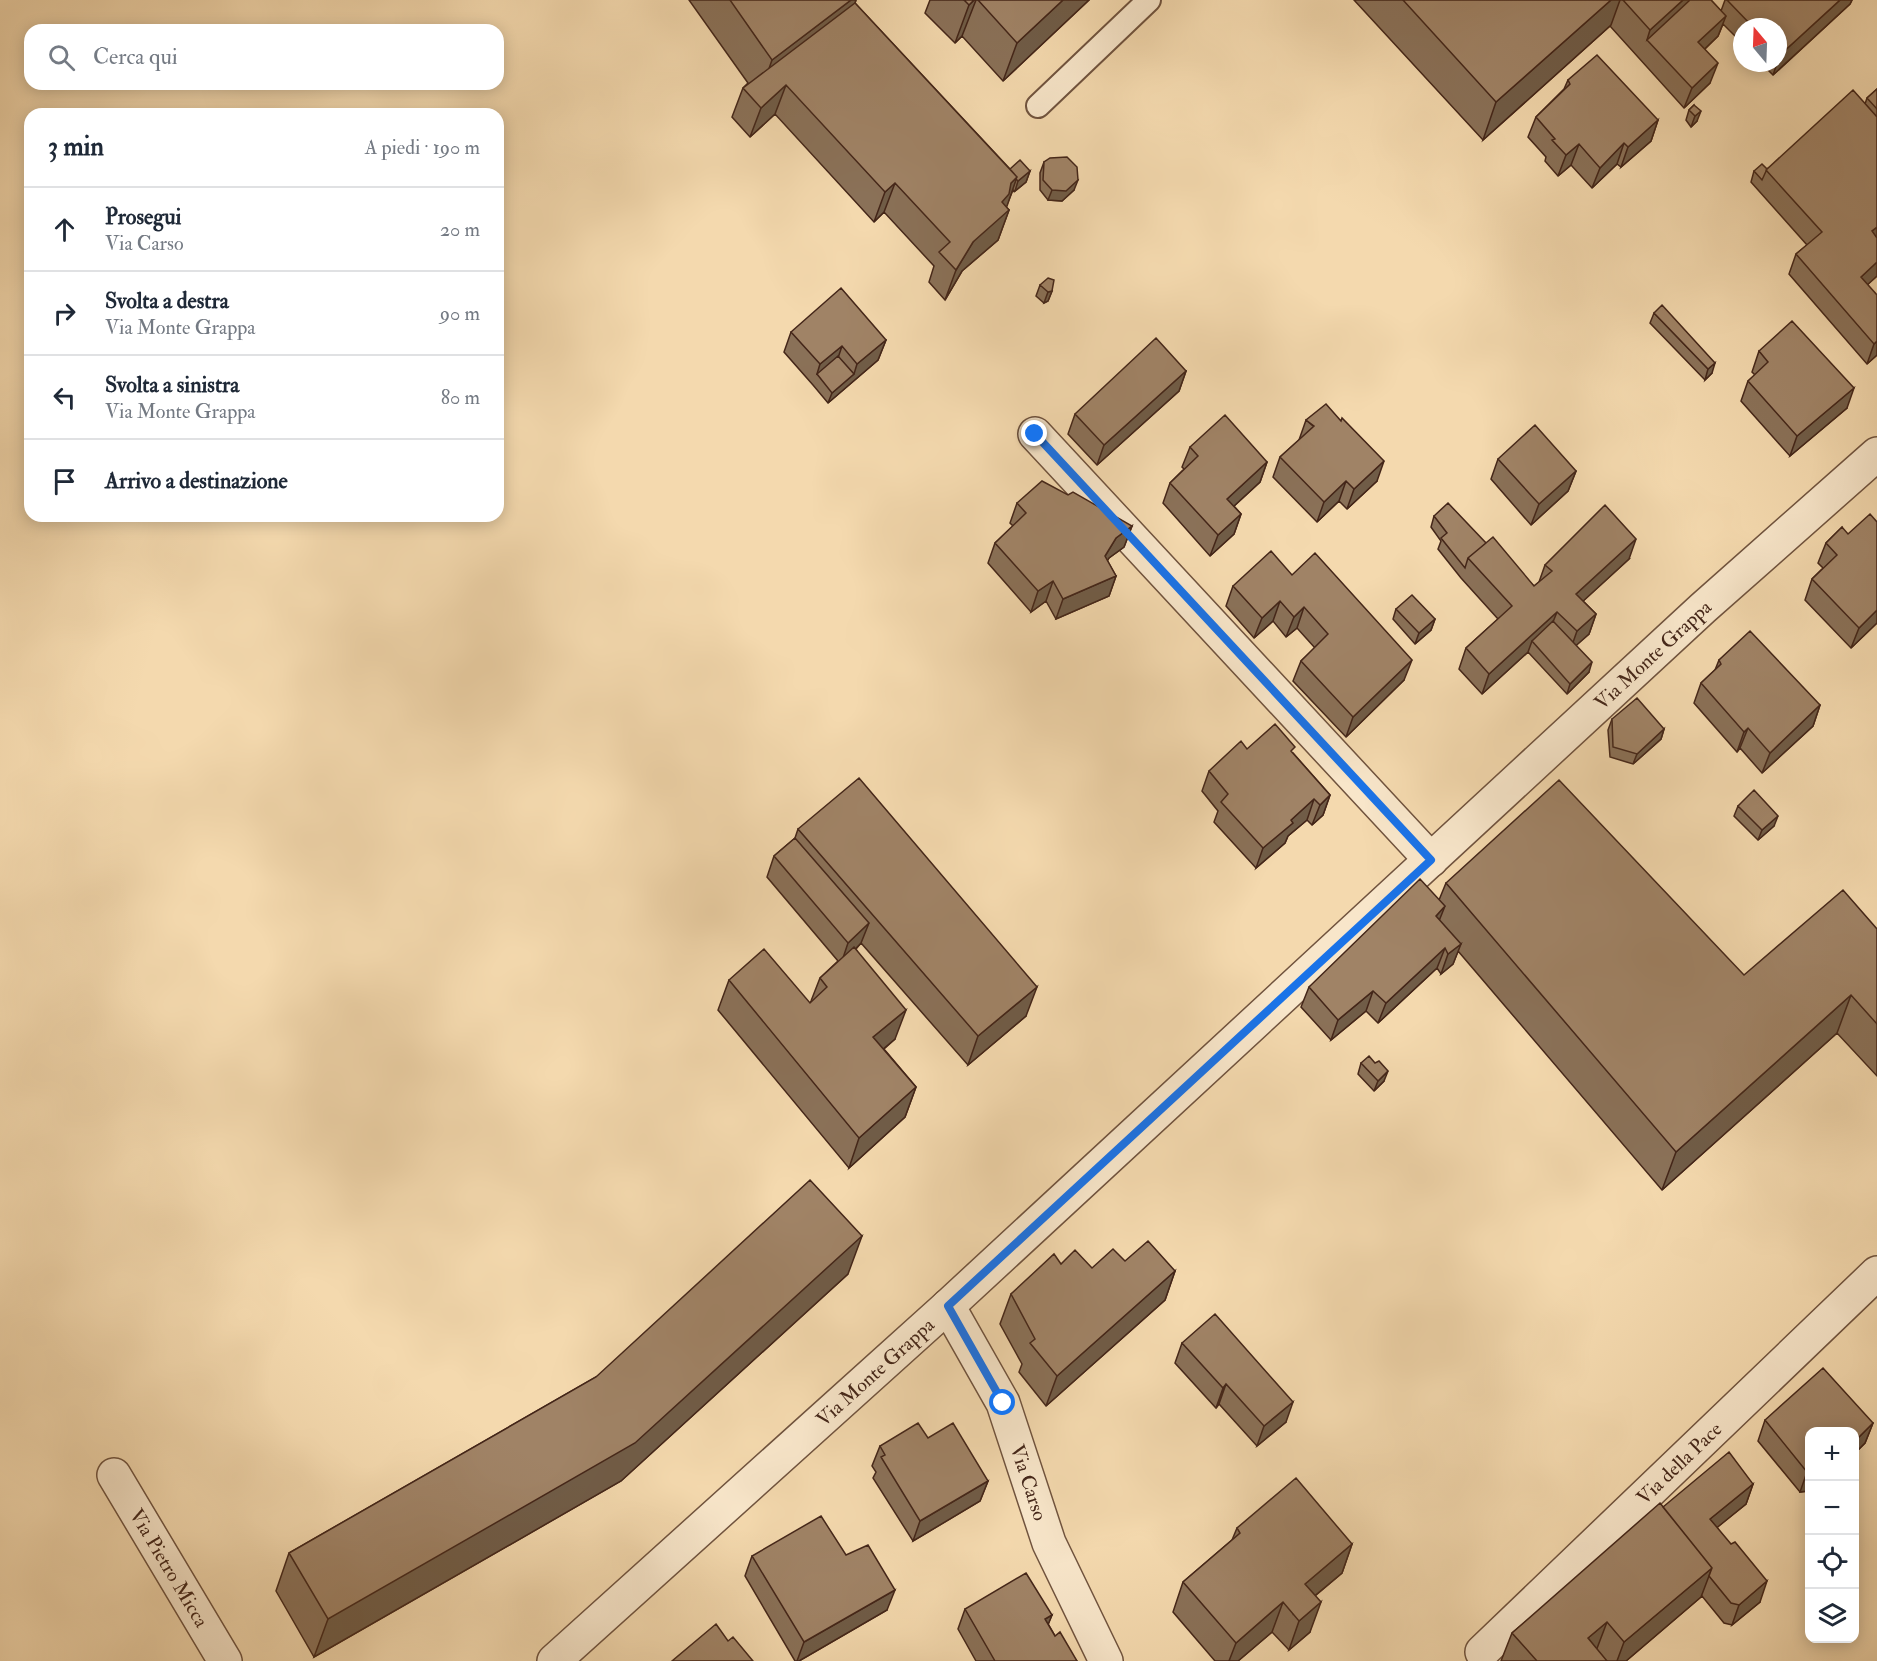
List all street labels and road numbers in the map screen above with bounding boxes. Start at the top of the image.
street label: Via Monte Grappa [1589,594,1717,715]
street label: Via Monte Grappa [811,1312,940,1432]
street label: Via della Pace [1631,1417,1727,1510]
street label: Via Carso [1004,1441,1053,1524]
street label: Via Pietro Micca [124,1504,214,1632]

